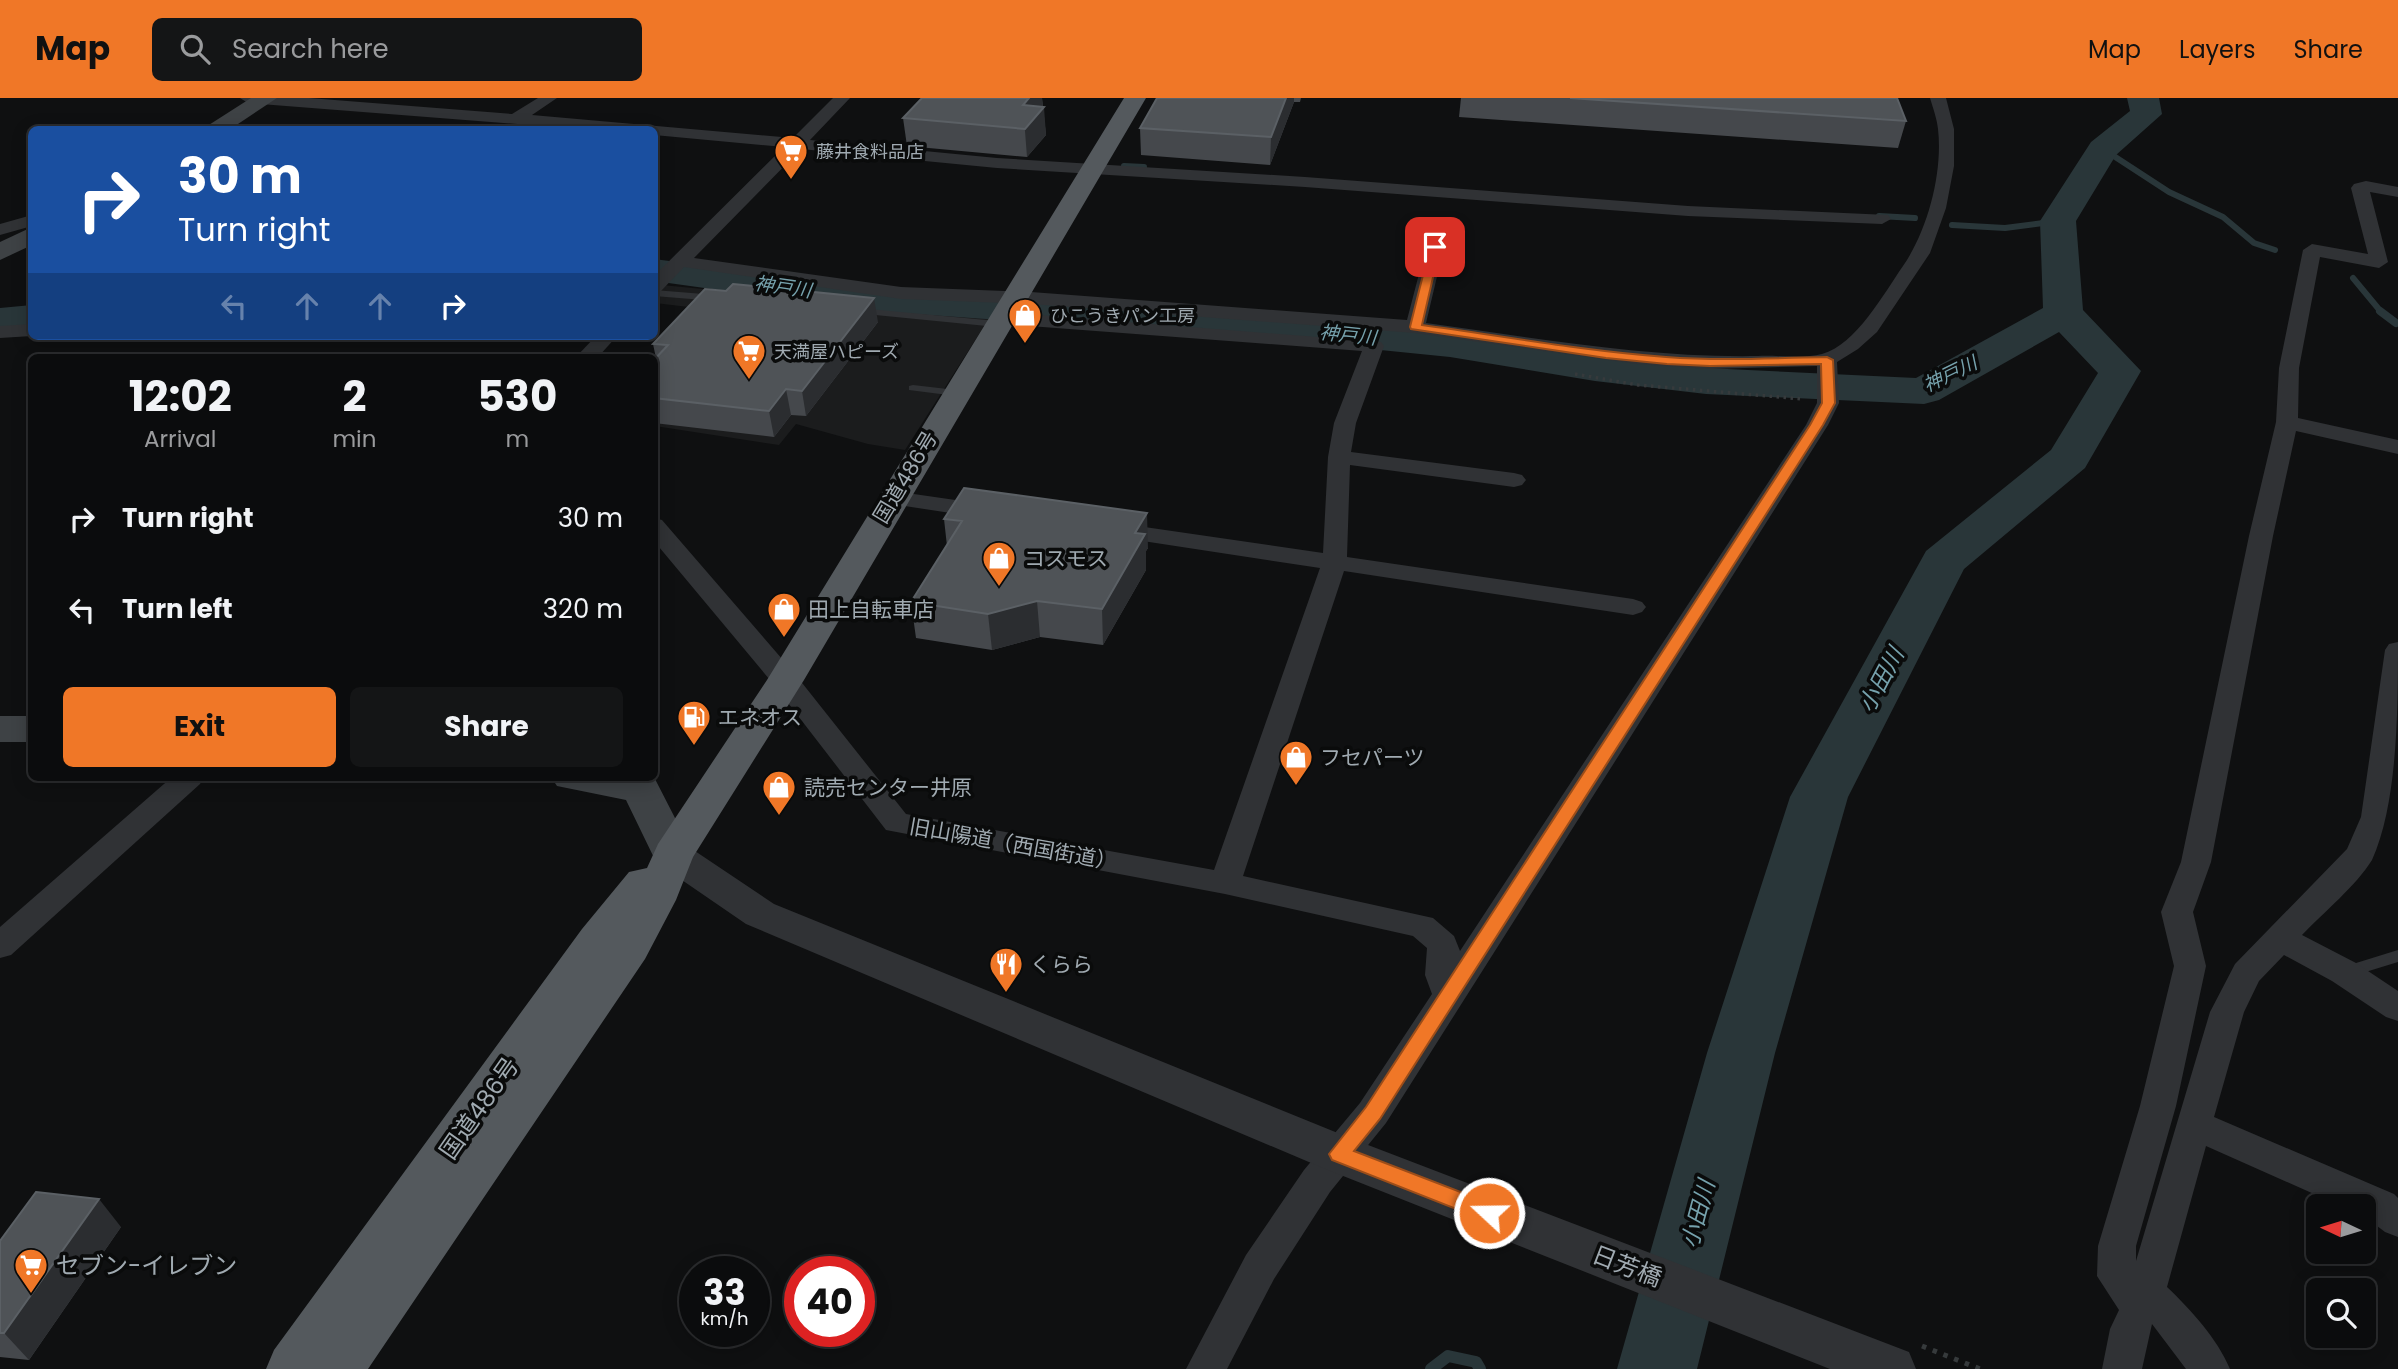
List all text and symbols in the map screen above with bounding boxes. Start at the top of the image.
search box [152,18,642,81]
text: Map [35,25,110,72]
icon: search [176,30,214,68]
text: Search here [232,31,389,67]
text: Map [2088,33,2141,66]
text: Layers [2179,33,2255,66]
text: Share [2293,33,2363,66]
supermarket icon: 藤井食料品店 [772,132,810,181]
place label: 藤井食料品店 [816,139,924,164]
text: 30 m [178,142,302,210]
icon: right [63,154,154,245]
text: Turn right [178,207,330,252]
pin [1405,217,1465,277]
icon: arrive [1416,228,1454,266]
water label: 神戸川 [753,270,815,305]
icon: left [215,287,253,325]
icon: ahead [288,287,326,325]
icon: ahead [361,287,399,325]
icon: right [434,287,472,325]
shop icon: ひこうきパン工房 [1006,296,1044,345]
place label: ひこうきパン工房 [1050,303,1195,328]
water label: 神戸川 [1318,319,1380,352]
supermarket icon: 天満屋ハピーズ [730,332,768,381]
place label: 天満屋ハピーズ [774,339,899,364]
water label: 神戸川 [1918,348,1983,399]
text: 12:02 [129,367,232,426]
text: 2 [342,367,366,426]
text: 530 [477,367,557,426]
text: Arrival [144,423,216,455]
text: min [332,423,377,455]
text: m [505,423,529,455]
street label: 国道486号 [866,425,944,529]
icon: right [63,500,101,538]
text: Turn right [122,500,254,536]
text: 30 m [558,500,623,536]
shop icon: コスモス [980,539,1018,588]
place label: コスモス [1024,544,1108,573]
shop icon: 田上自転車店 [765,590,803,639]
icon: left [63,591,101,629]
text: Turn left [122,591,233,627]
text: 320 m [543,591,623,627]
place label: 田上自転車店 [808,595,934,624]
water label: 小田川 [1851,639,1913,718]
button: Exit [63,687,336,767]
button: Share [350,687,623,767]
fuel station icon: エネオス [675,698,713,747]
place label: エネオス [718,703,802,732]
shop icon: フセパーツ [1277,738,1315,787]
place label: フセパーツ [1320,743,1425,772]
shop icon: 読売センター井原 [760,768,798,817]
place label: 読売センター井原 [804,773,972,802]
street label: 旧山陽道（西国街道） [907,811,1119,877]
restaurant icon: くらら [987,945,1025,994]
place label: くらら [1030,950,1093,979]
street label: 国道486号 [432,1050,526,1166]
water label: 小田川 [1674,1174,1723,1251]
position arrow [1452,1176,1526,1250]
north arrow [2306,1194,2376,1264]
map controls [2306,1194,2376,1348]
street label: 日芳橋 [1587,1238,1667,1294]
supermarket icon: セブン-イレブン [12,1246,50,1295]
place label: セブン-イレブン [56,1249,237,1282]
speed limit sign: 40 [784,1256,875,1347]
text: 33 [703,1268,746,1317]
button: search [2306,1278,2376,1348]
text: km/h [701,1306,748,1331]

